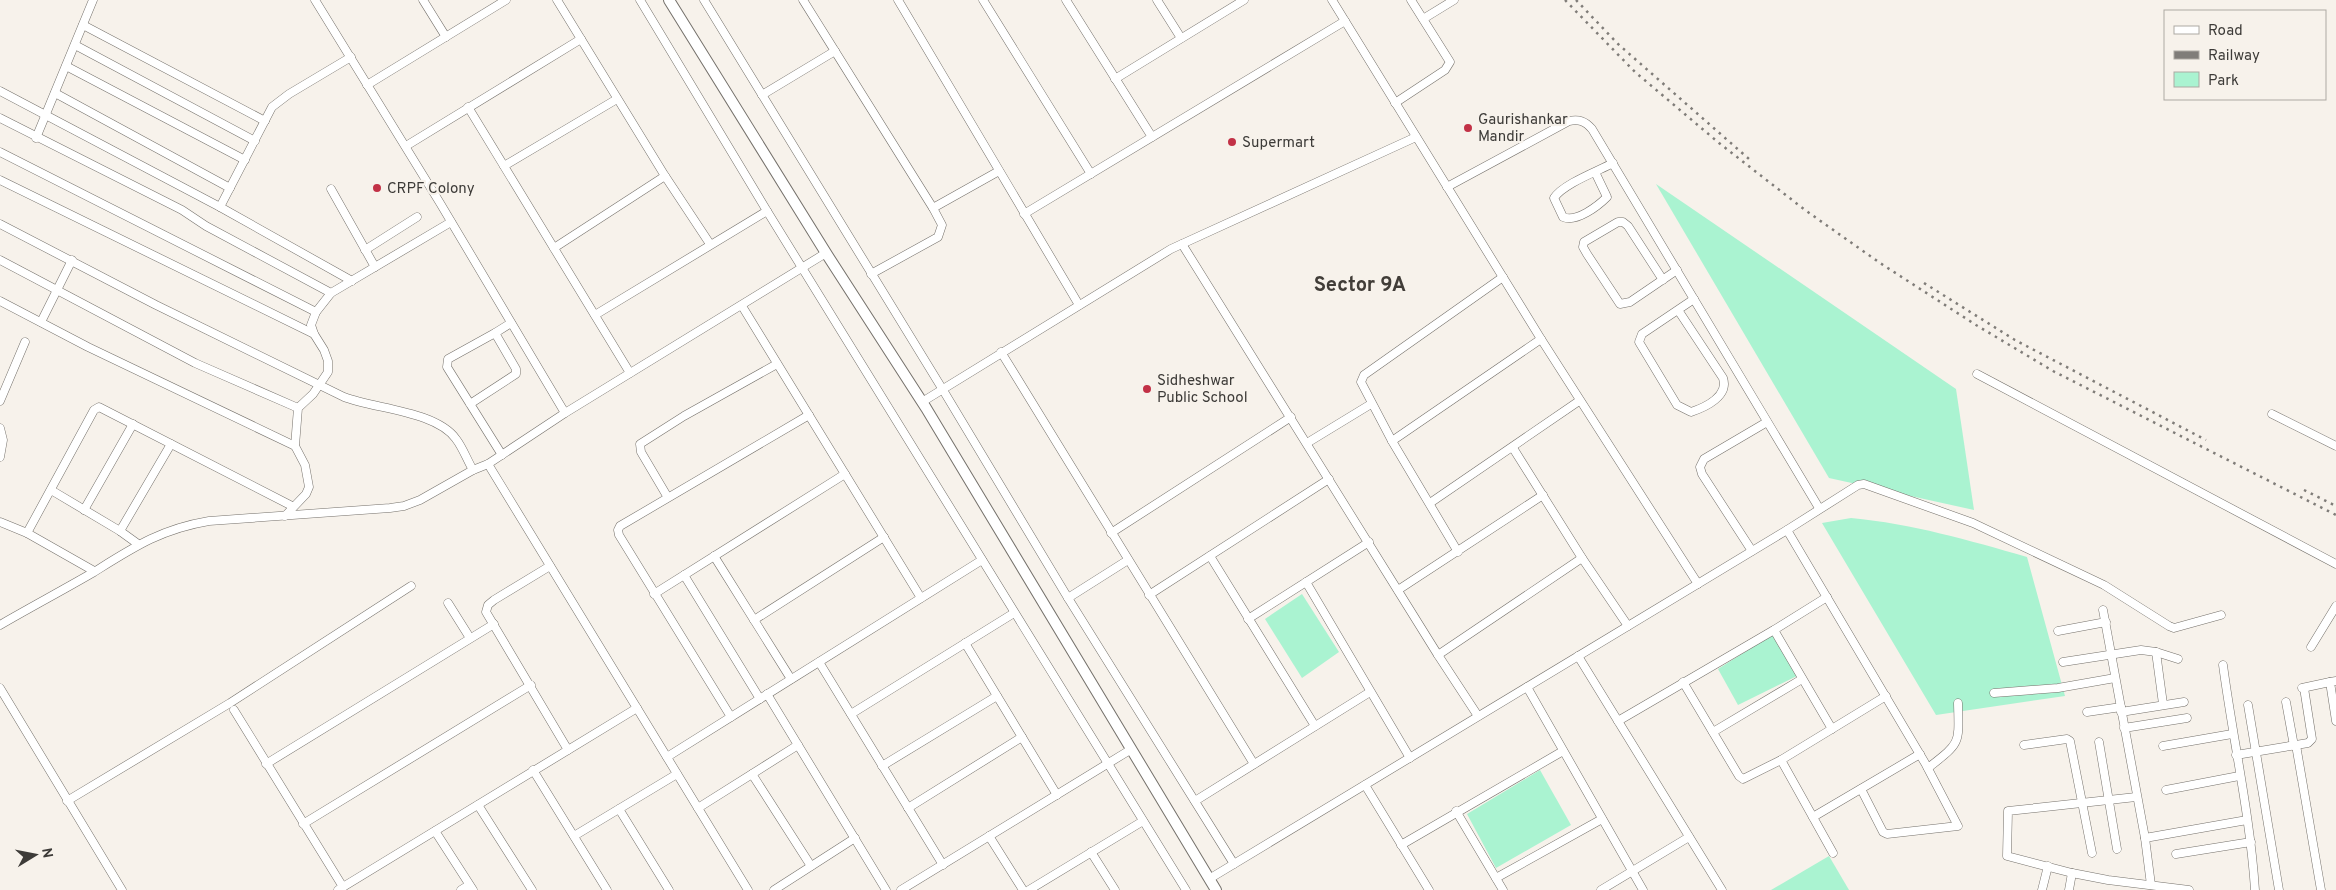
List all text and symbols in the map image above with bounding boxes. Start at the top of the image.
legend [2164,10,2326,100]
text: Road [2208,22,2243,41]
text: Railway [2208,47,2260,66]
text: Park [2208,72,2239,91]
place label: Gaurishankar Mandir [1478,111,1568,147]
marker: Gaurishankar Mandir [1462,122,1474,134]
place label: Supermart [1242,134,1315,153]
marker: Supermart [1226,136,1238,148]
place label: CRPF Colony [387,180,475,199]
marker: CRPF Colony [371,182,383,194]
district label: Sector 9A [1314,273,1406,299]
place label: Sidheshwar Public School [1157,372,1248,408]
marker: Sidheshwar Public School [1141,383,1153,395]
north arrow [10,830,60,880]
text: N [37,847,56,859]

